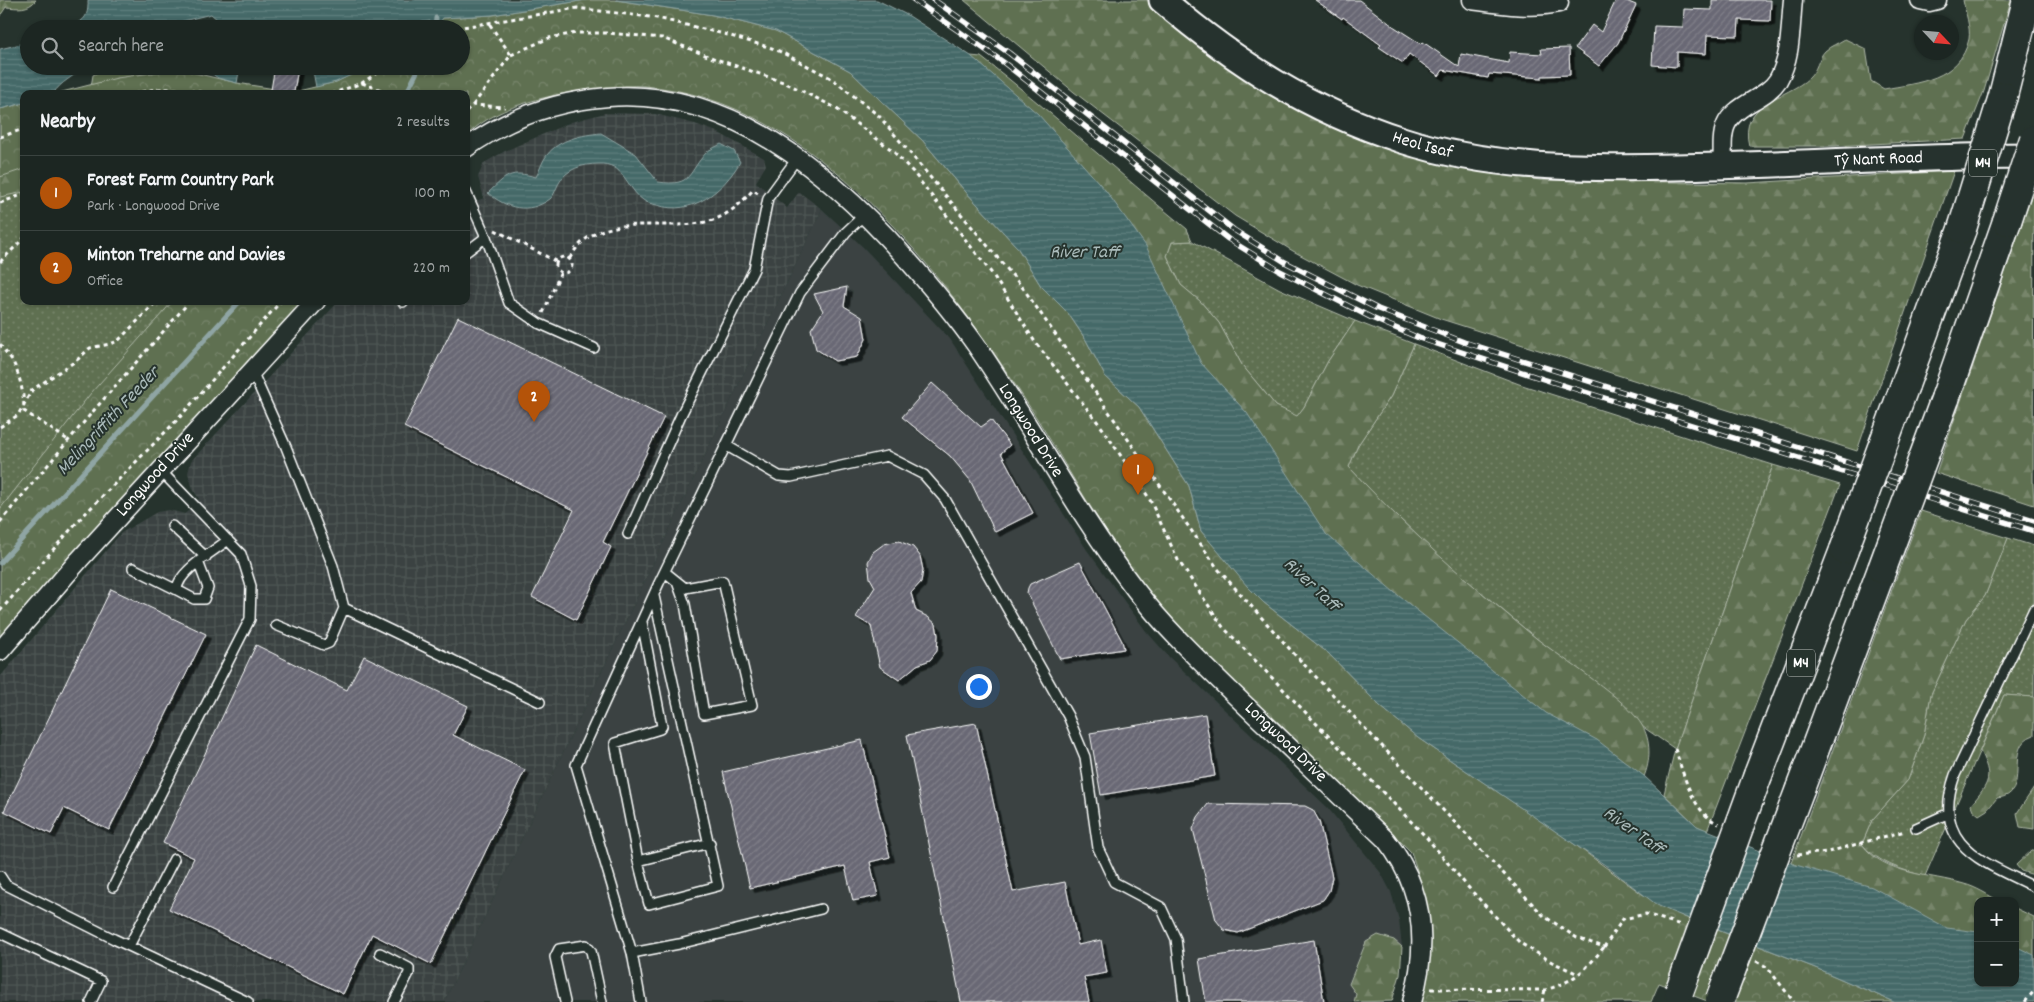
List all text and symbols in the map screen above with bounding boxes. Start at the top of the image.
north arrow [1914,15,1959,60]
search box [20,20,470,75]
icon: search [38,34,66,62]
text: Search here [78,34,164,61]
text: Nearby [40,108,95,138]
text: 2 results [396,111,450,134]
street label: Heol Isaf [1389,125,1456,166]
street label: Tŷ Nant Road [1834,146,1923,174]
road number: M4 [1969,150,1997,177]
text: Forest Farm Country Park [87,168,274,195]
text: 1 [54,182,58,205]
text: 100 m [414,182,450,205]
text: Park · Longwood Drive [87,195,220,218]
water label: River Taff [1050,240,1122,267]
text: Minton Treharne and Davies [87,243,286,270]
text: 2 [53,257,60,280]
text: 220 m [413,257,450,280]
text: Office [87,270,123,293]
water label: Melingriffith Feeder [51,360,168,483]
street label: Longwood Drive [991,379,1069,483]
pin: 2 [518,381,550,422]
street label: Longwood Drive [111,427,201,523]
pin: 1 [1122,454,1154,495]
water label: River Taff [1276,552,1347,621]
road number: M4 [1787,650,1815,676]
your location [966,674,992,700]
street label: Longwood Drive [1238,697,1332,789]
water label: River Taff [1597,801,1671,864]
map controls [1974,897,2019,987]
button: + [1974,897,2019,942]
button: − [1974,942,2019,987]

